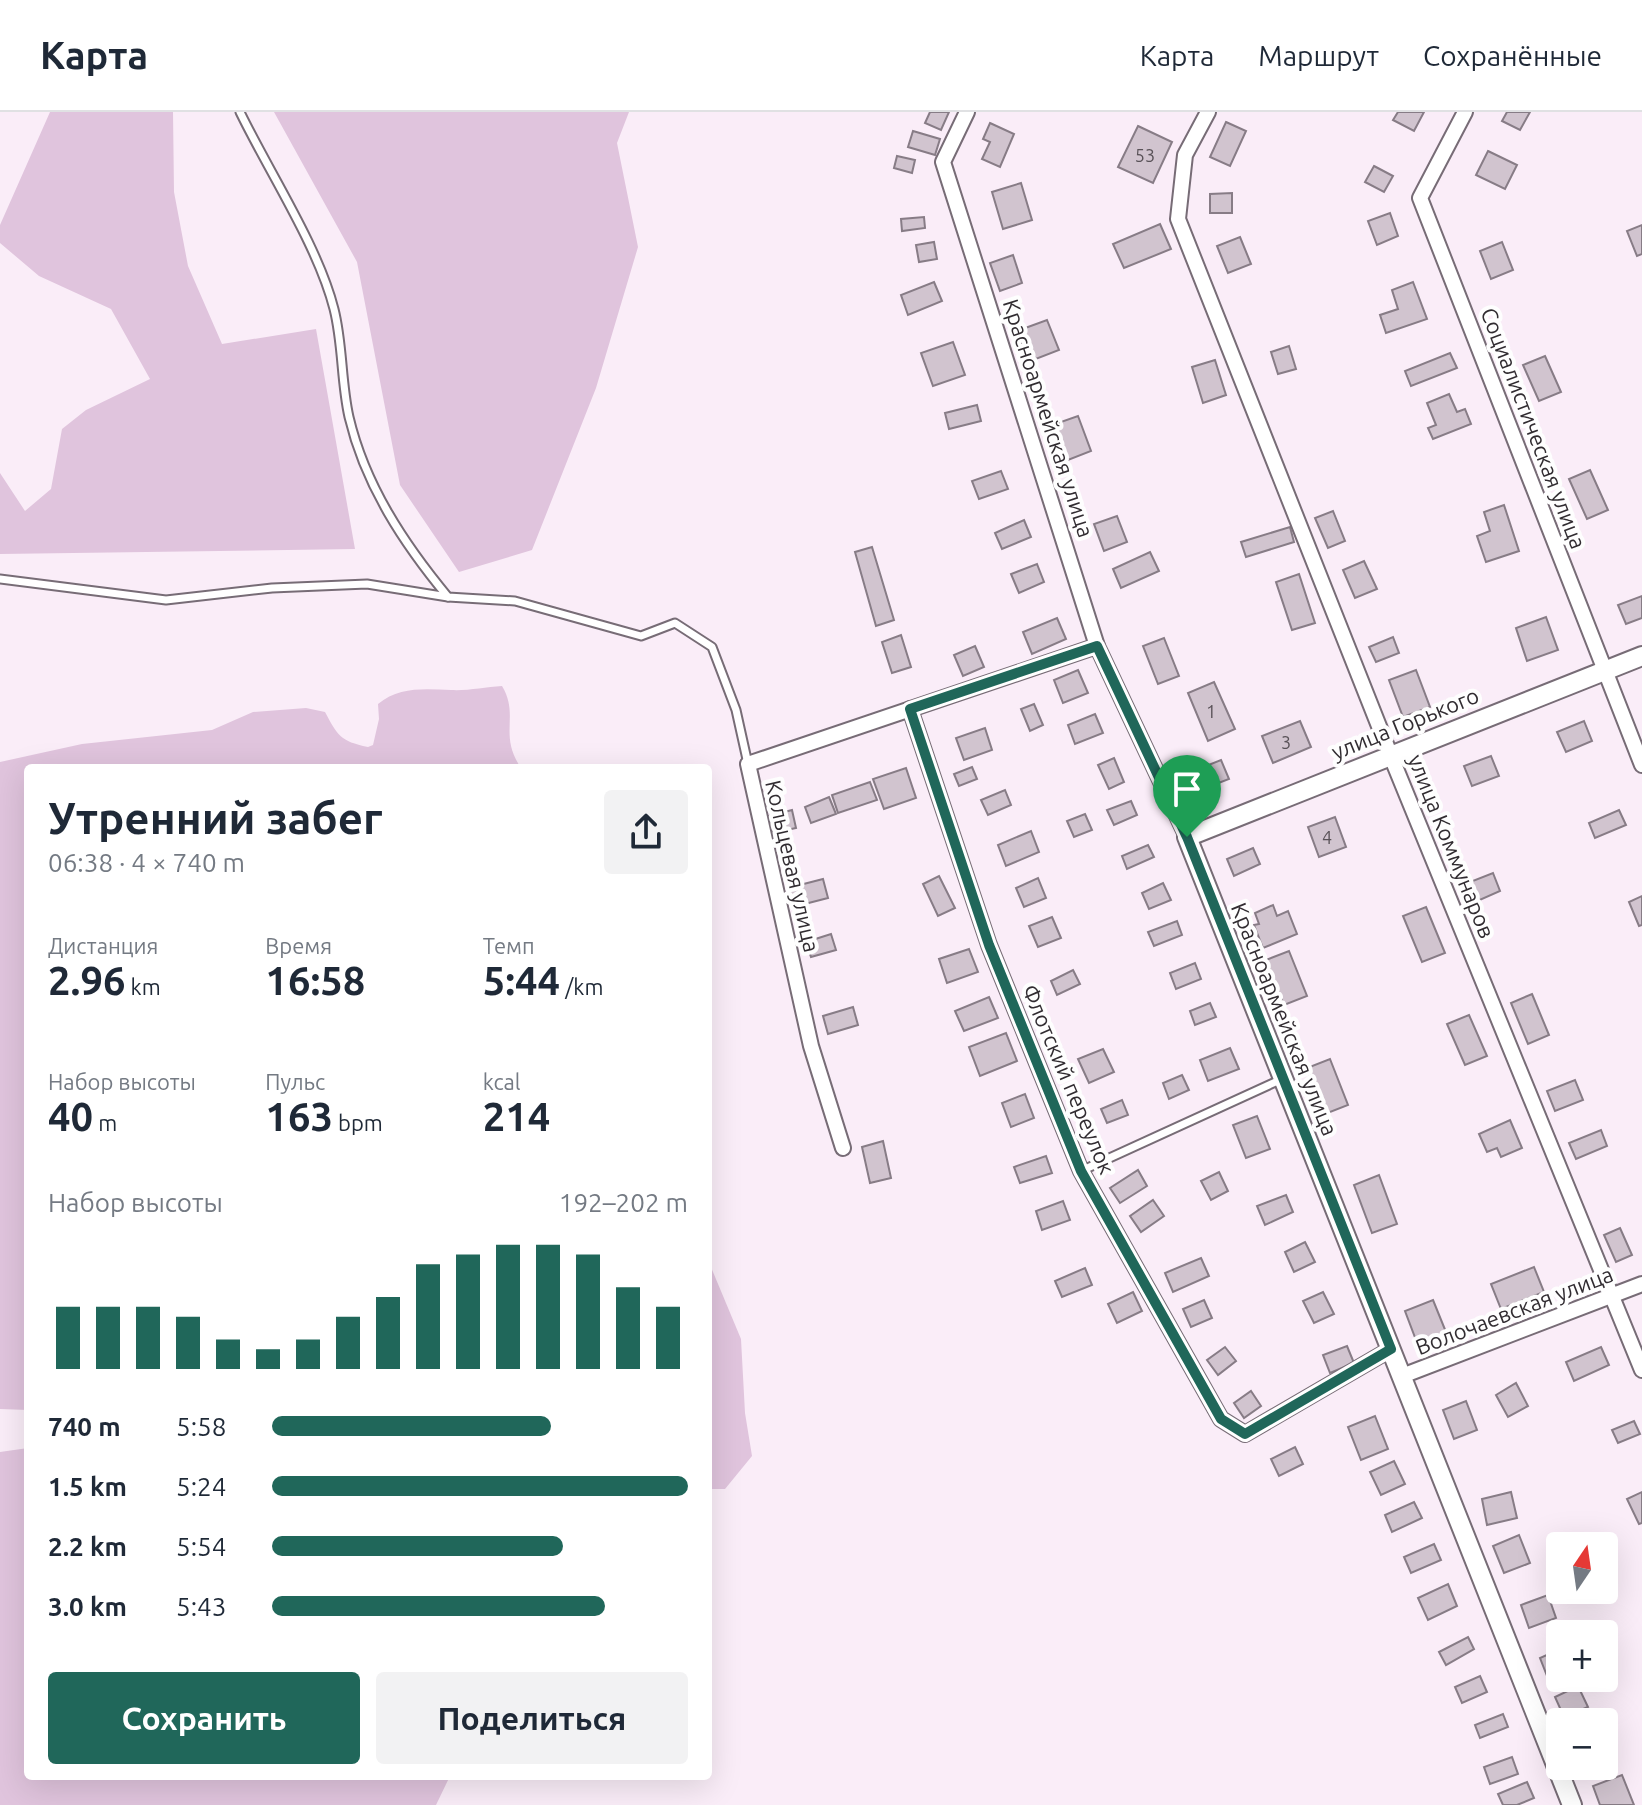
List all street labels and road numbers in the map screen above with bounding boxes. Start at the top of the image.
street label: Красноармейская улица [999,296,1099,540]
street label: Социалистическая улица [1476,304,1592,552]
street label: улица Горького [1328,682,1482,764]
street label: улица Коммунаров [1404,751,1500,941]
street label: Кольцевая улица [761,778,825,954]
street label: Красноармейская улица [1227,899,1343,1139]
street label: Флотский переулок [1018,980,1120,1178]
street label: Волочаевская улица [1412,1261,1616,1359]

